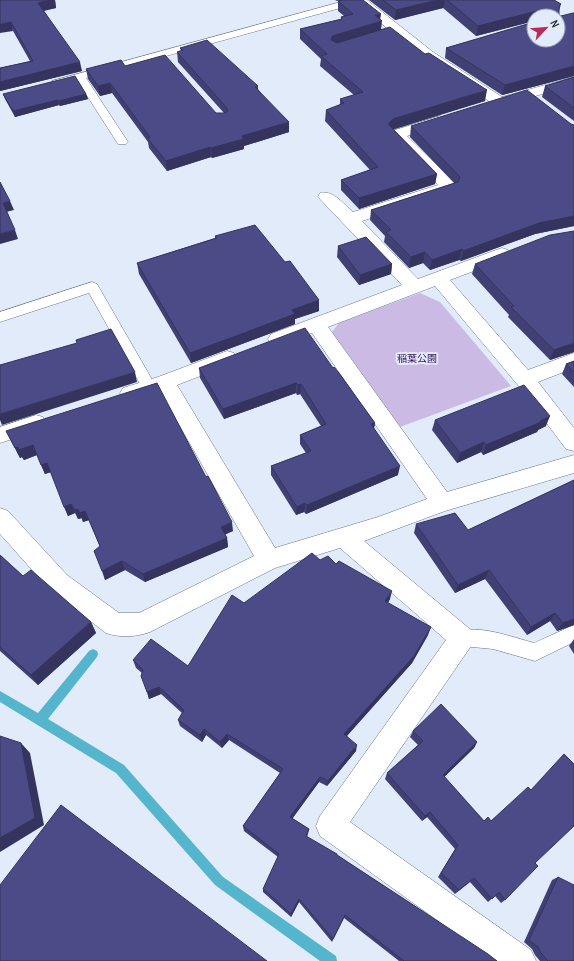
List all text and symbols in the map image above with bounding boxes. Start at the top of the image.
north arrow [526,8,566,48]
text: N [547,18,563,30]
park label: 稲葉公園 [397,352,437,365]

